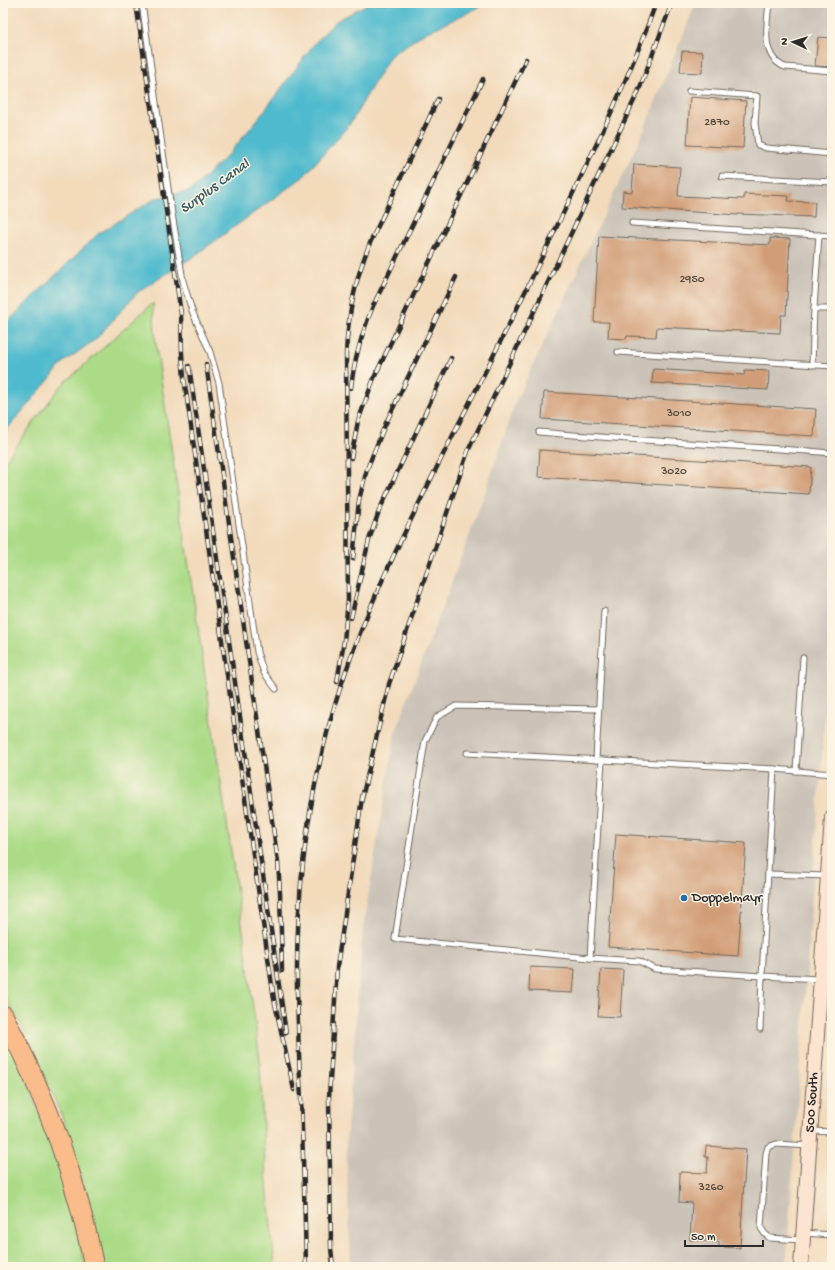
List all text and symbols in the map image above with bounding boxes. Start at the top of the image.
north arrow [773,22,813,62]
text: N [779,37,791,45]
house number: 2870 [704,116,730,130]
water label: Surplus Canal [177,155,255,218]
house number: 2950 [679,273,705,287]
house number: 3010 [666,407,692,421]
house number: 3020 [660,465,687,479]
place label: Doppelmayr [691,890,763,907]
marker: Doppelmayr [679,893,689,903]
street label: 500 South [802,1071,823,1133]
house number: 3260 [697,1181,724,1195]
scale bar [685,1222,763,1248]
text: 50 m [691,1231,716,1245]

